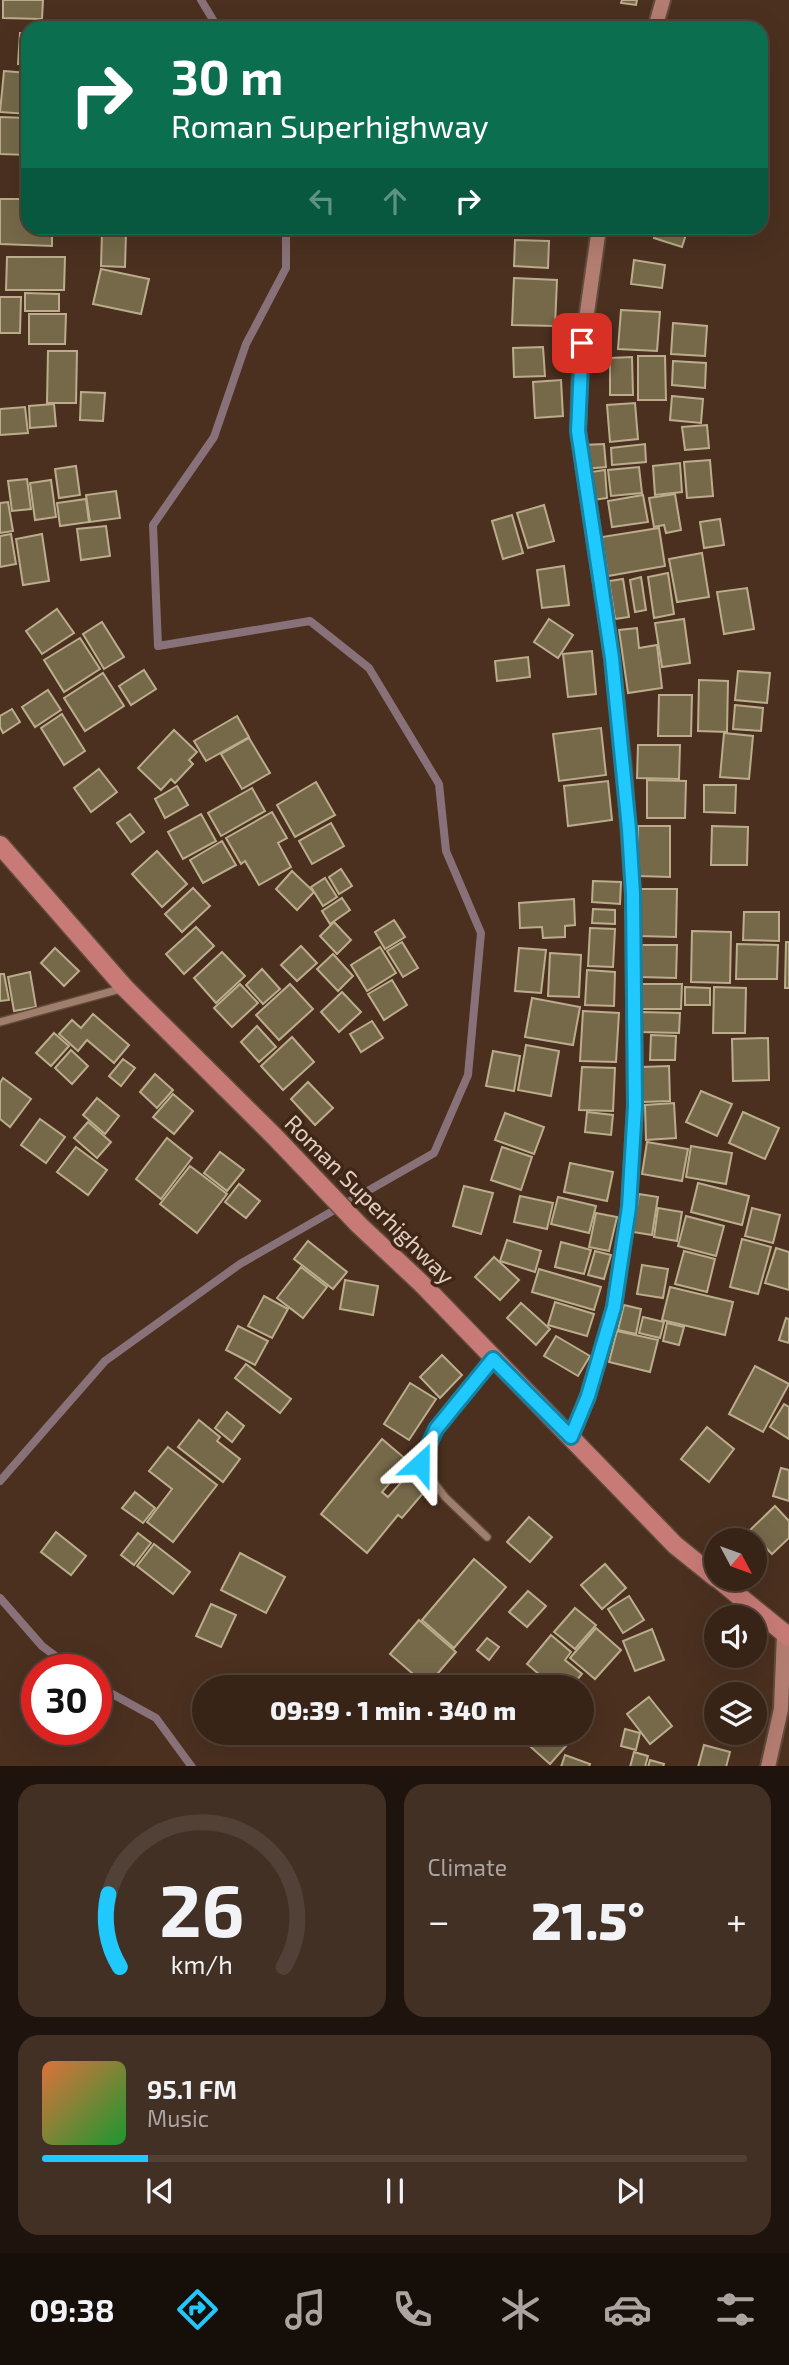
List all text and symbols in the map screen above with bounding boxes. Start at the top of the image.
text: 30 m [171,46,283,105]
icon: right [56,49,147,140]
text: Roman Superhighway [171,106,489,144]
icon: left [303,182,341,220]
icon: ahead [376,182,414,220]
icon: right [449,182,487,220]
pin [552,313,612,373]
icon: arrive [563,324,601,362]
street label: Roman Superhighway [279,1108,461,1290]
position arrow [383,1427,457,1501]
north arrow [704,1528,766,1591]
map controls [704,1528,767,1745]
button: sound [704,1605,767,1668]
speed limit sign: 30 [21,1654,112,1745]
button: layers [704,1682,767,1745]
text: 09:39 · 1 min · 340 m [270,1694,516,1725]
text: Climate [428,1853,507,1881]
text: 26 [159,1864,244,1952]
text: 21.5° [531,1888,645,1950]
text: − [428,1897,450,1943]
text: + [726,1897,747,1943]
text: km/h [171,1948,233,1978]
text: 95.1 FM [147,2073,237,2104]
text: Music [147,2104,209,2132]
icon: previous [141,2172,179,2210]
icon: pause [376,2172,414,2210]
icon: next [611,2172,649,2210]
icon: directions [173,2285,222,2334]
icon: music [281,2285,330,2334]
icon: phone [388,2285,437,2334]
icon: climate [496,2285,545,2334]
icon: car [603,2285,652,2334]
icon: filters [711,2285,760,2334]
text: 09:38 [29,2290,115,2328]

